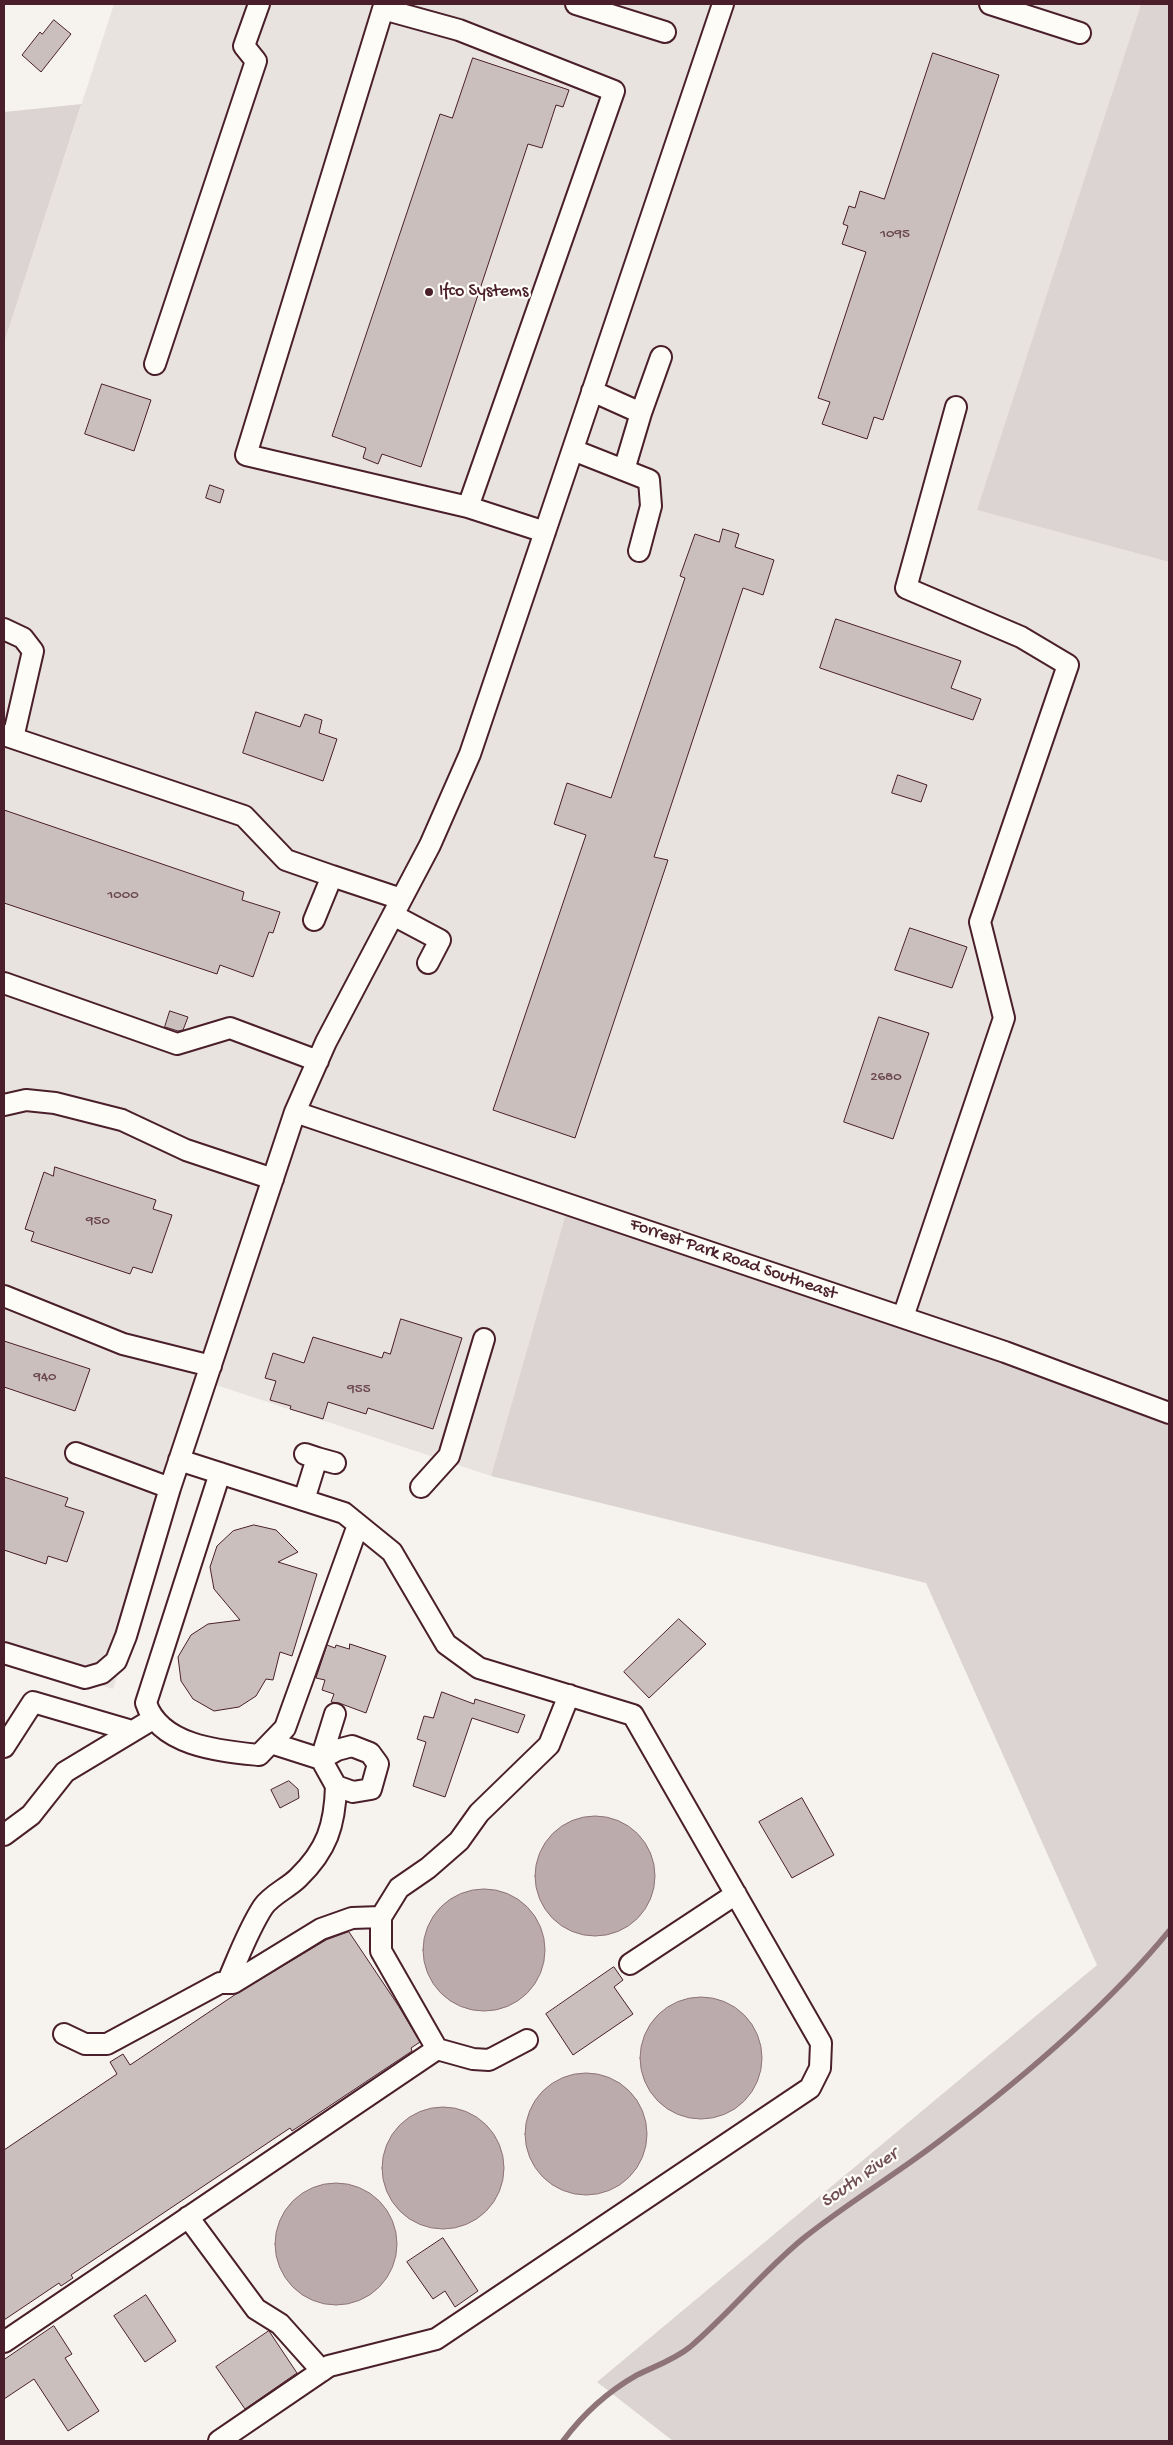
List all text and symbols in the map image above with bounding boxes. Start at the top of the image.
house number: 1095 [880,226,910,244]
place label: Ifco Systems [439,281,528,303]
marker: Ifco Systems [423,286,435,298]
house number: 1000 [107,887,139,905]
house number: 2680 [870,1069,902,1087]
house number: 950 [86,1213,110,1231]
street label: Forrest Park Road Southeast [627,1214,839,1306]
house number: 940 [33,1369,57,1387]
house number: 955 [347,1381,371,1399]
water label: South River [817,2144,903,2214]

